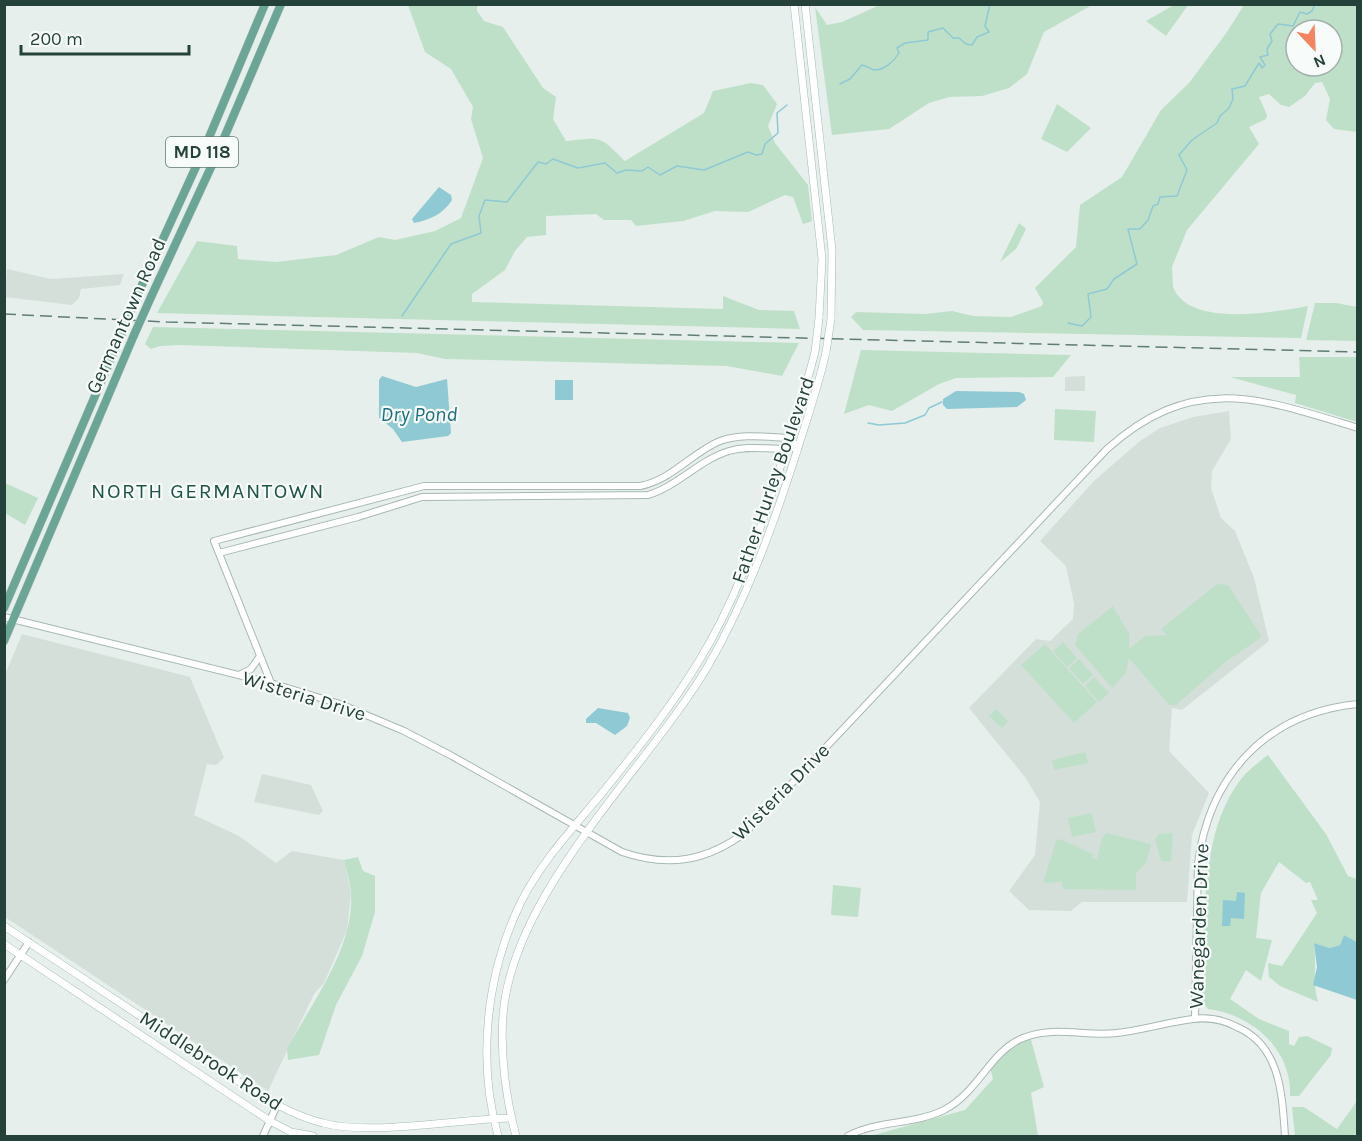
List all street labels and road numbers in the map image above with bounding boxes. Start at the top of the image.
road number: MD 118 [166,137,238,167]
street label: Germantown Road [81,235,171,397]
street label: Father Hurley Boulevard [727,374,819,586]
street label: Wisteria Drive [240,666,368,726]
street label: Wisteria Drive [728,739,834,845]
street label: Wanegarden Drive [1185,843,1213,1009]
street label: Middlebrook Road [135,1006,287,1116]

